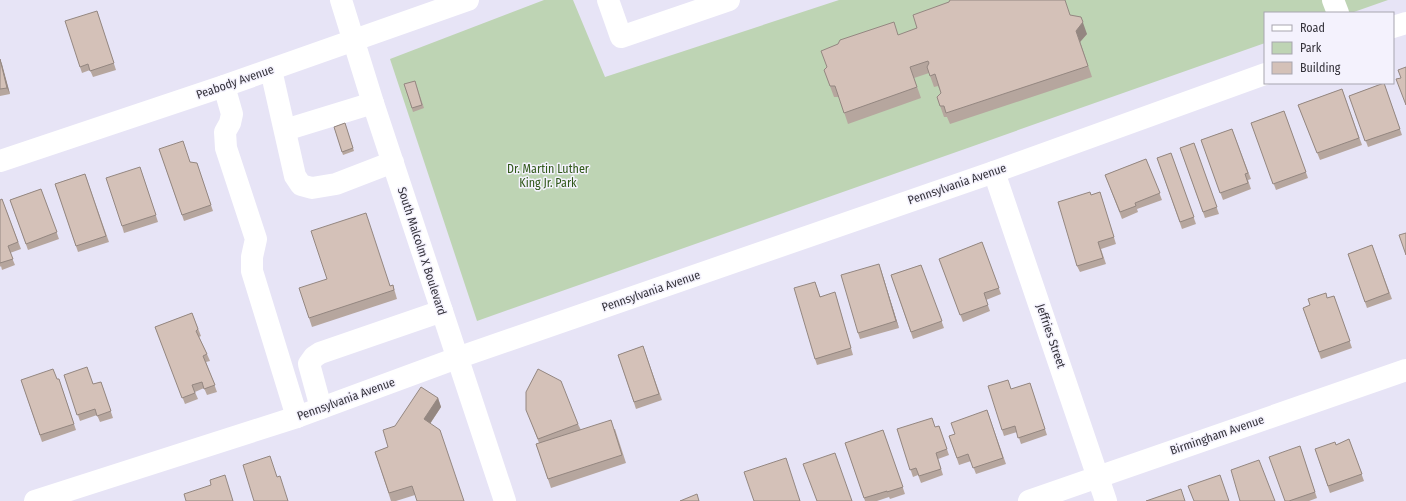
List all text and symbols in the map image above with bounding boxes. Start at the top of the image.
legend [1264,12,1394,84]
text: Road [1300,21,1325,35]
text: Park [1300,41,1322,55]
text: Building [1300,61,1341,75]
street label: Peabody Avenue [194,62,276,102]
street label: Pennsylvania Avenue [906,161,1008,207]
park label: Dr. Martin Luther King Jr. Park [507,162,590,190]
street label: South Malcolm X Boulevard [395,185,449,317]
street label: Pennsylvania Avenue [600,268,702,314]
street label: Jeffries Street [1033,302,1069,370]
street label: Pennsylvania Avenue [295,375,397,423]
street label: Birmingham Avenue [1168,412,1266,458]

